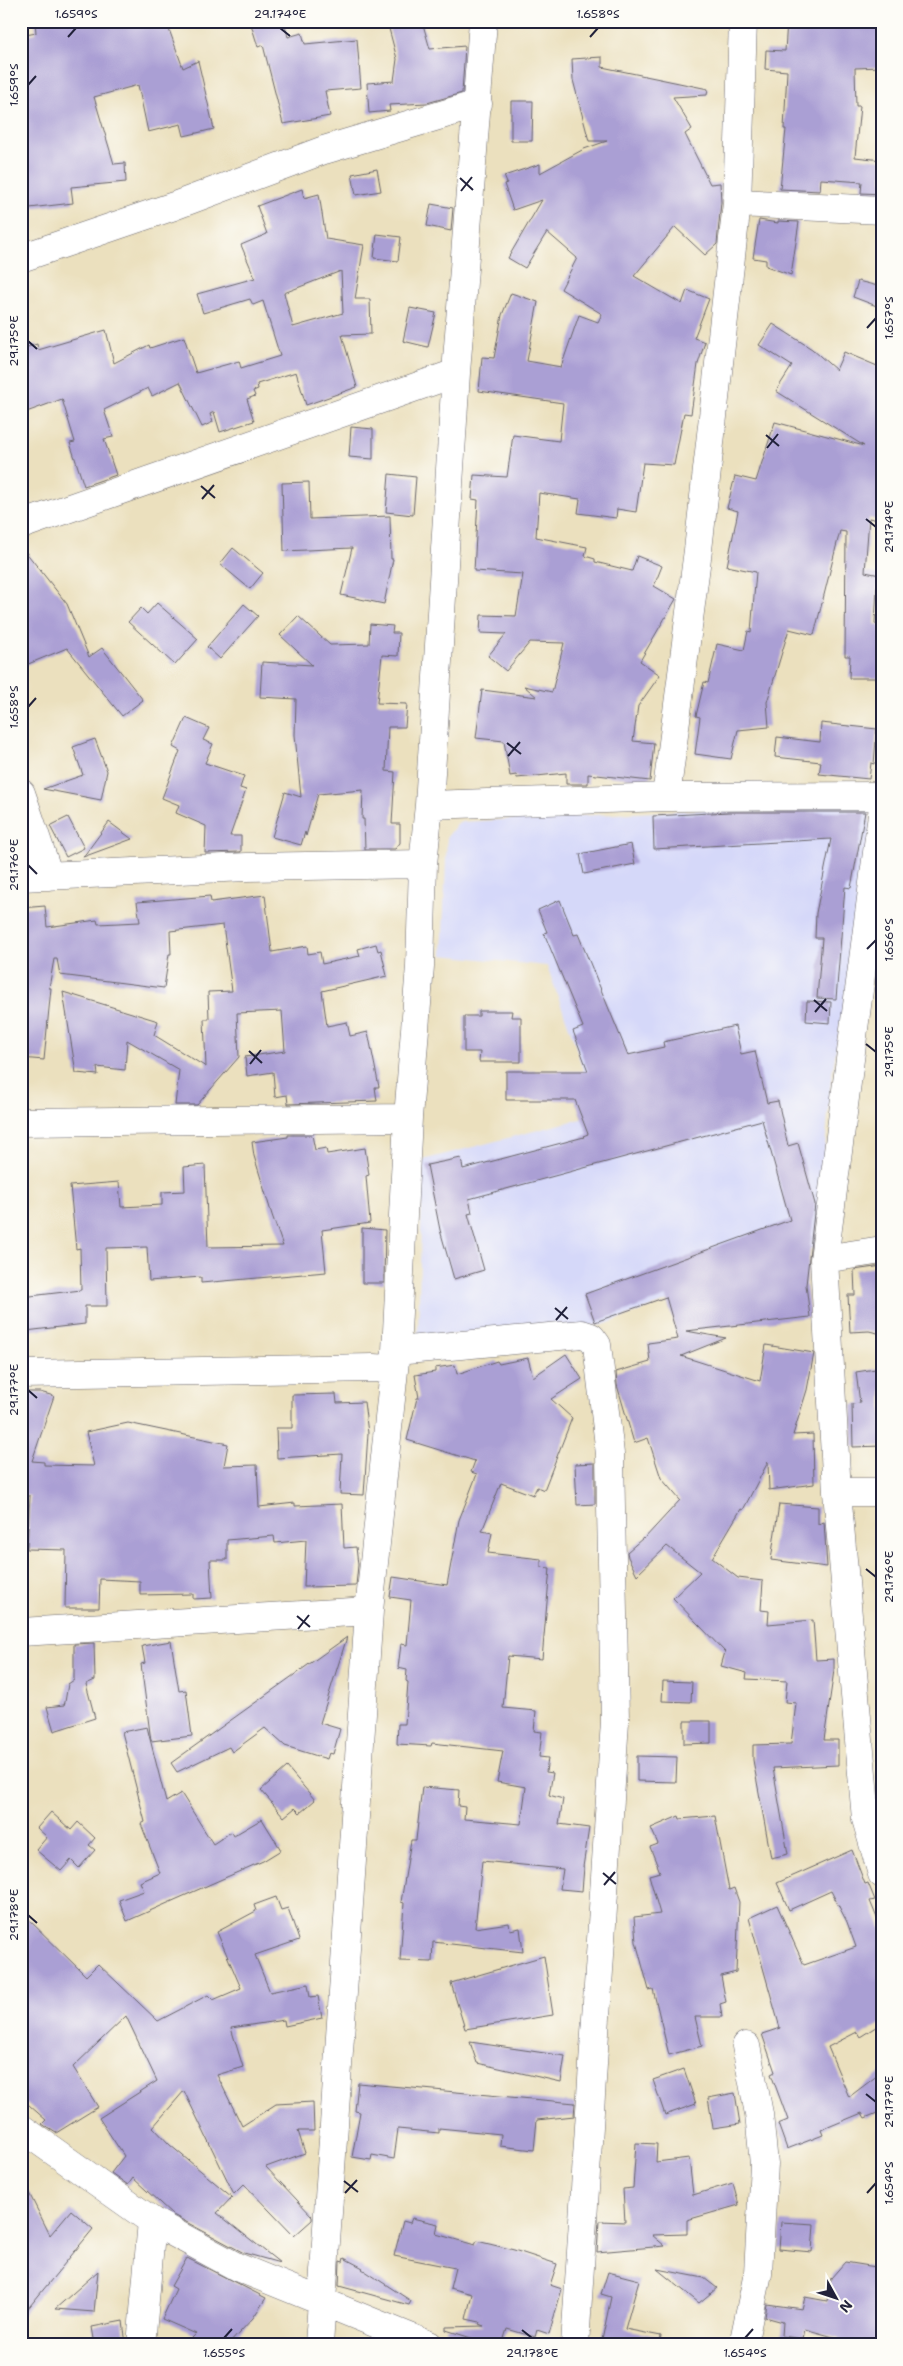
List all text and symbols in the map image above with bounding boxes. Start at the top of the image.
text: 1.659°S [54,6,98,22]
text: 29.174°E [254,6,306,22]
text: 1.658°S [576,6,620,22]
text: 1.659°S [6,63,22,107]
text: 1.657°S [881,296,897,340]
text: 29.175°E [6,315,22,367]
text: 29.174°E [881,501,897,553]
text: 1.658°S [6,685,22,729]
text: 29.176°E [6,839,22,891]
text: 1.656°S [881,918,897,962]
text: 29.175°E [881,1026,897,1078]
text: 29.177°E [6,1364,22,1416]
text: 29.176°E [881,1551,897,1603]
text: 29.178°E [6,1889,22,1941]
text: 29.177°E [881,2076,897,2128]
text: 1.654°S [881,2161,897,2205]
north arrow [810,2274,860,2324]
text: N [835,2296,856,2316]
text: 1.655°S [203,2345,246,2361]
text: 29.178°E [506,2345,558,2361]
text: 1.654°S [723,2345,767,2361]

